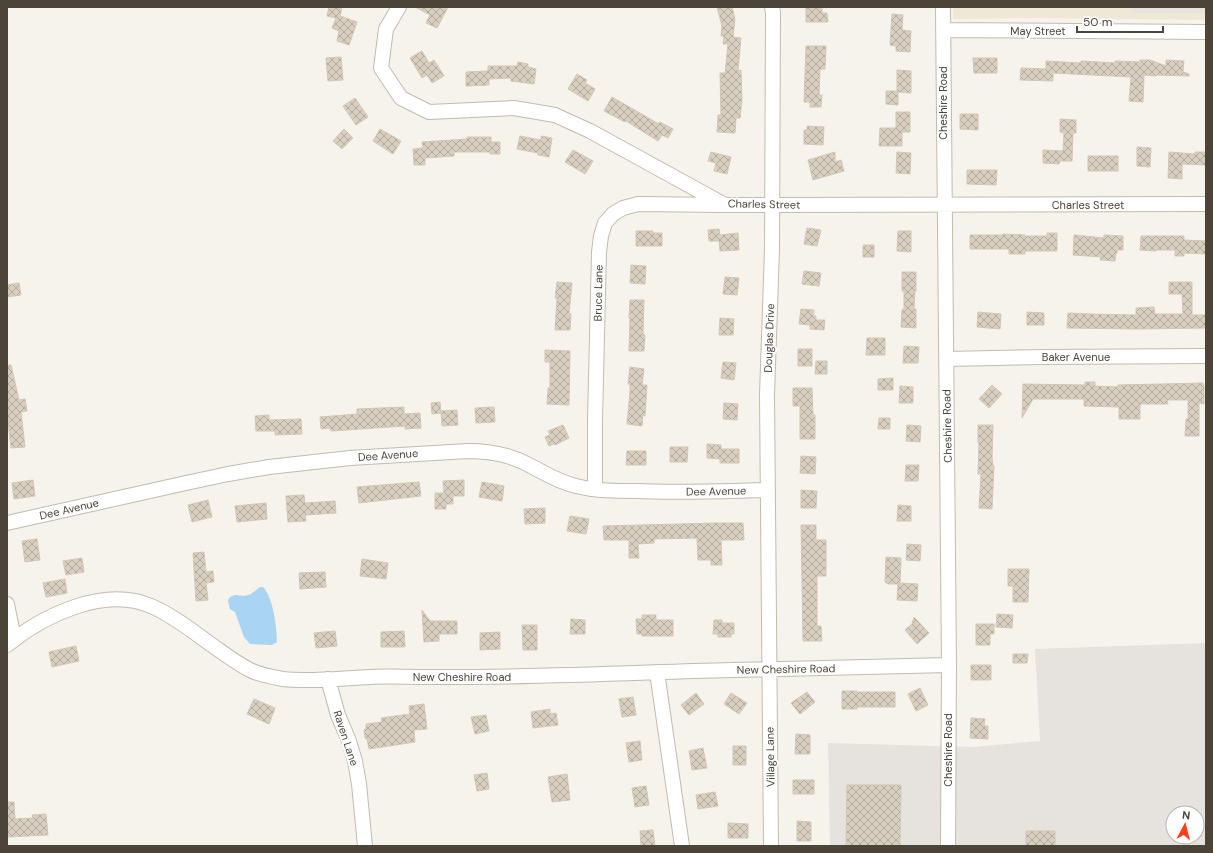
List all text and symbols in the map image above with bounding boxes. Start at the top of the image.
scale bar [1077,8,1163,34]
text: 50 m [1083,14,1112,30]
street label: May Street [1010,24,1066,38]
street label: Cheshire Road [936,66,950,140]
street label: Charles Street [728,196,800,212]
street label: Charles Street [1052,198,1124,212]
street label: Bruce Lane [591,264,605,322]
street label: Douglas Drive [761,303,777,373]
street label: Baker Avenue [1042,350,1110,364]
street label: Cheshire Road [939,389,955,463]
street label: Dee Avenue [357,446,419,464]
street label: Dee Avenue [686,483,746,499]
street label: Dee Avenue [38,495,100,523]
street label: New Cheshire Road [737,661,835,677]
street label: New Cheshire Road [413,670,511,684]
street label: Raven Lane [330,708,362,768]
street label: Cheshire Road [941,713,955,787]
street label: Village Lane [762,727,778,787]
north arrow [1165,805,1205,845]
text: N [1181,808,1191,823]

